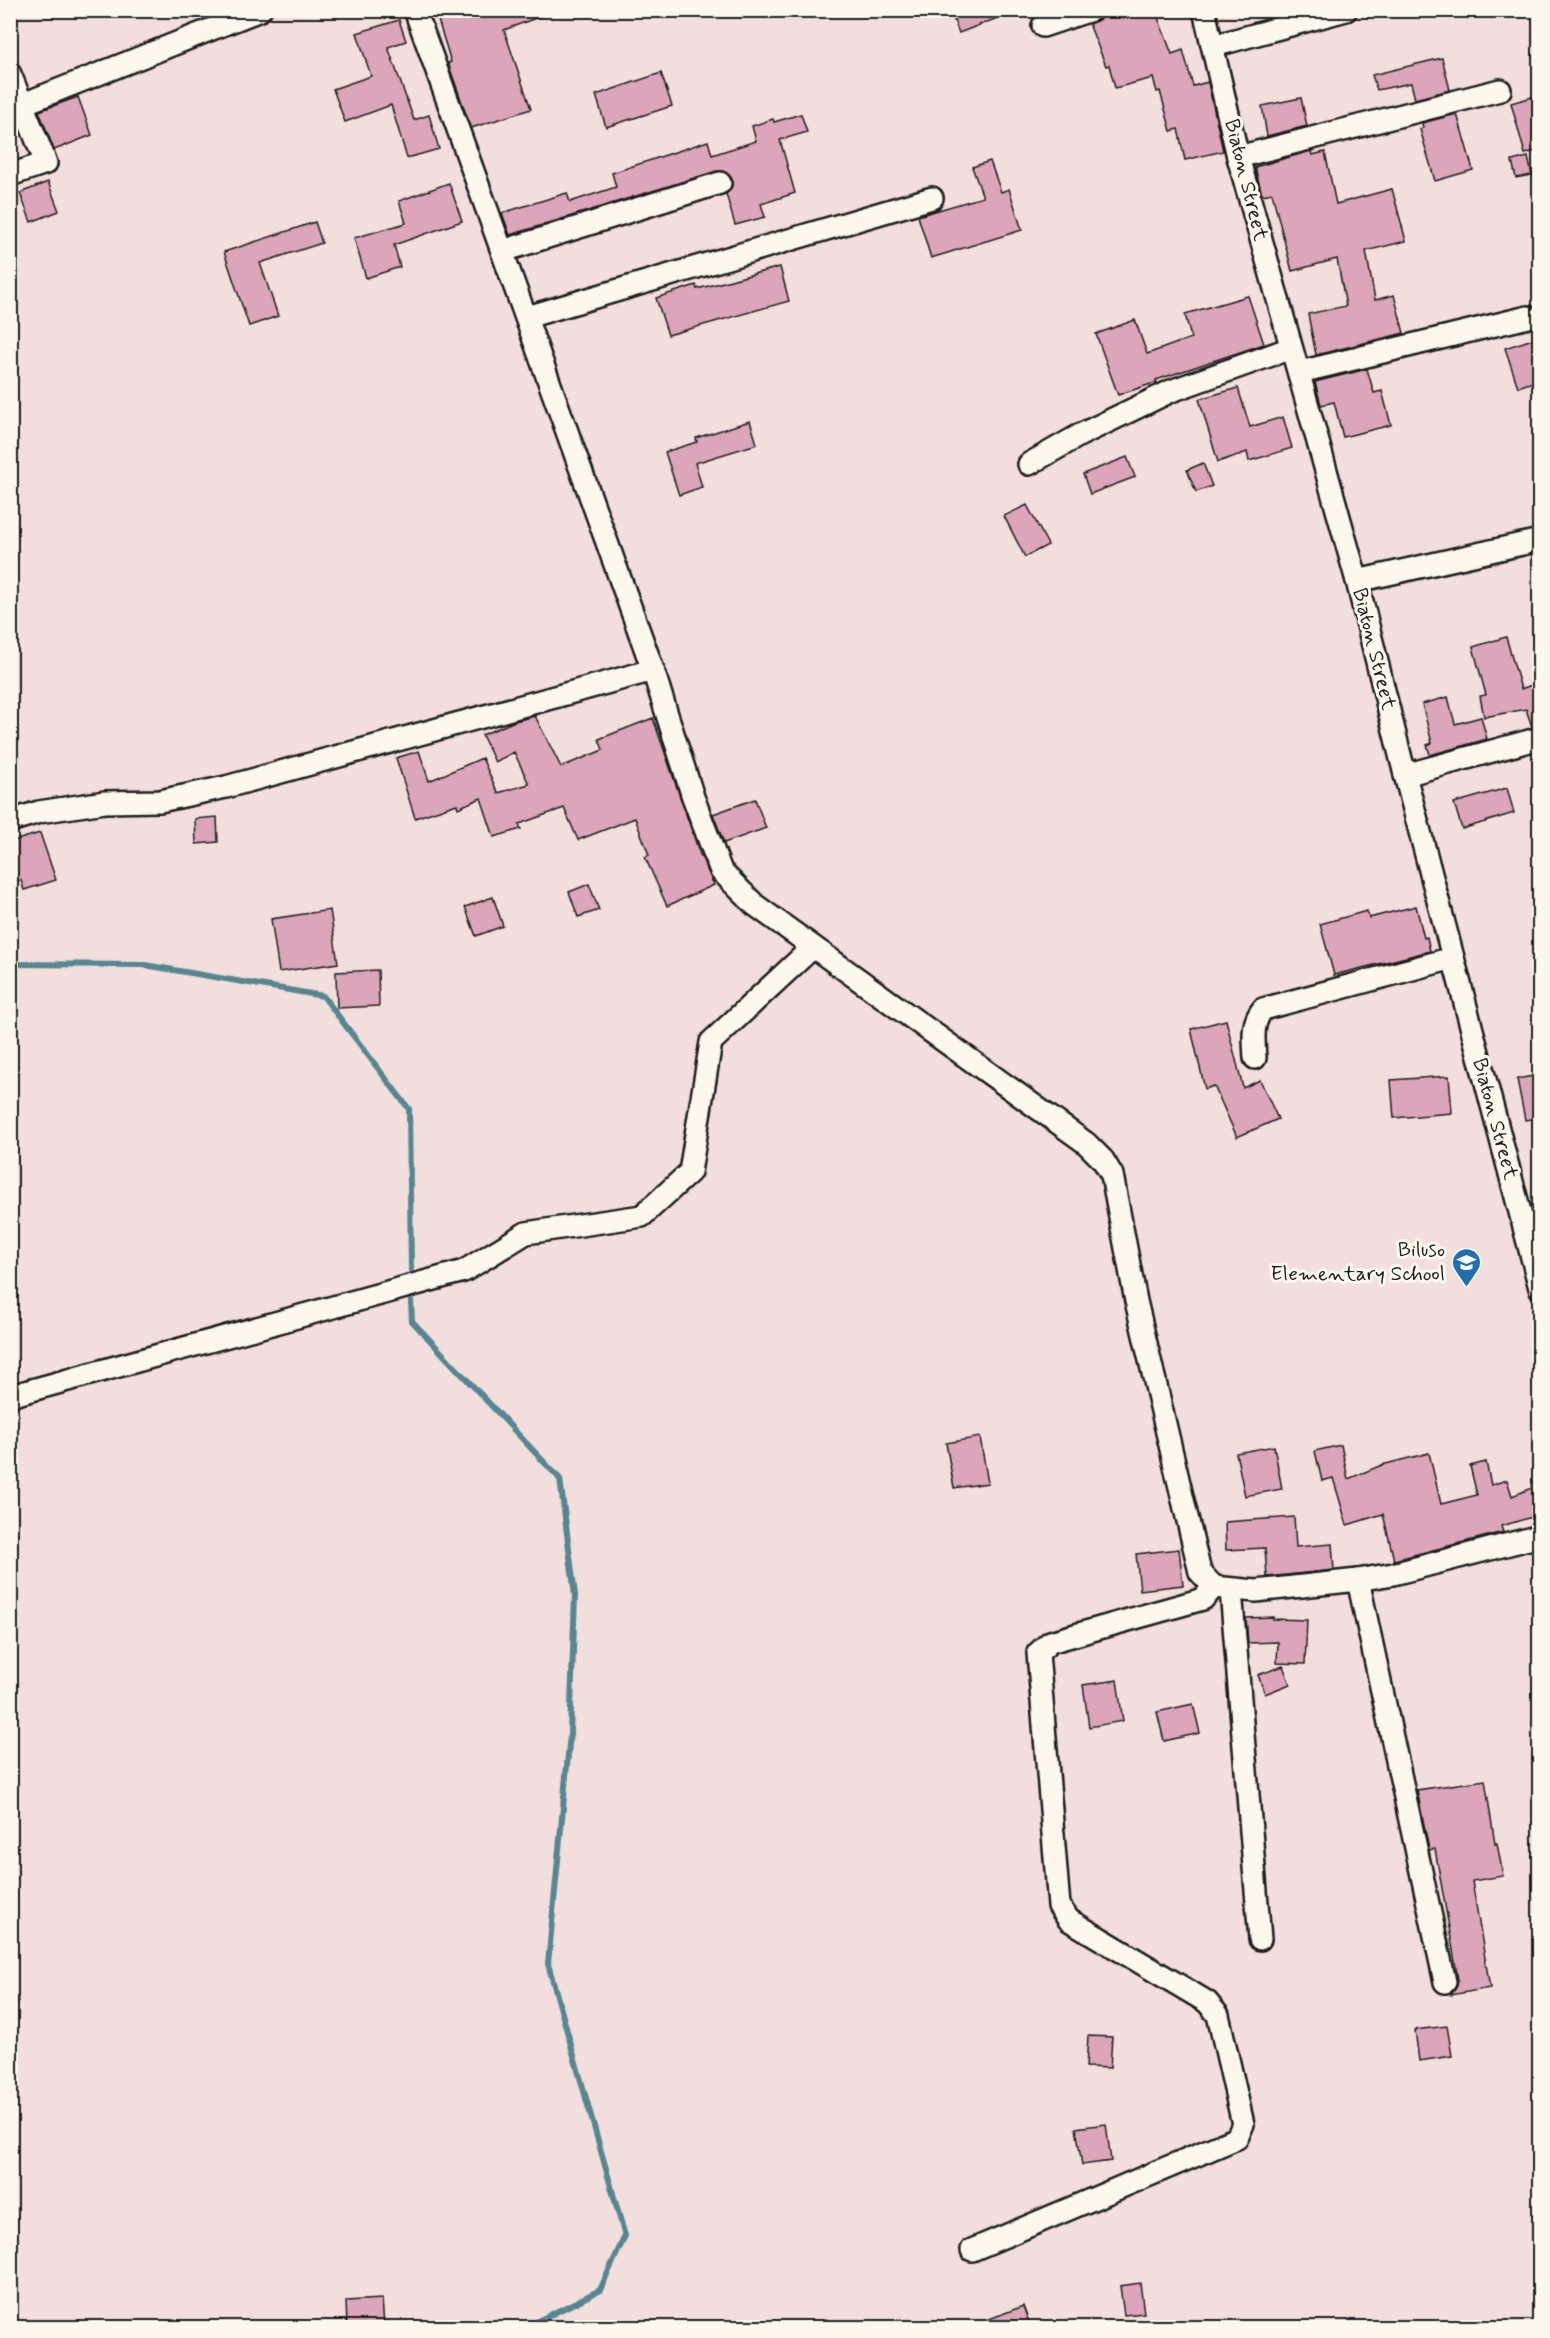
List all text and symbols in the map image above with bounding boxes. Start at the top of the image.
street label: Biaton Street [1217,116,1275,244]
street label: Biaton Street [1345,585,1403,713]
street label: Biaton Street [1465,1055,1525,1183]
place label: Biluso Elementary School [1270,1236,1445,1288]
school or university icon: Biluso Elementary School [1450,1246,1482,1288]

